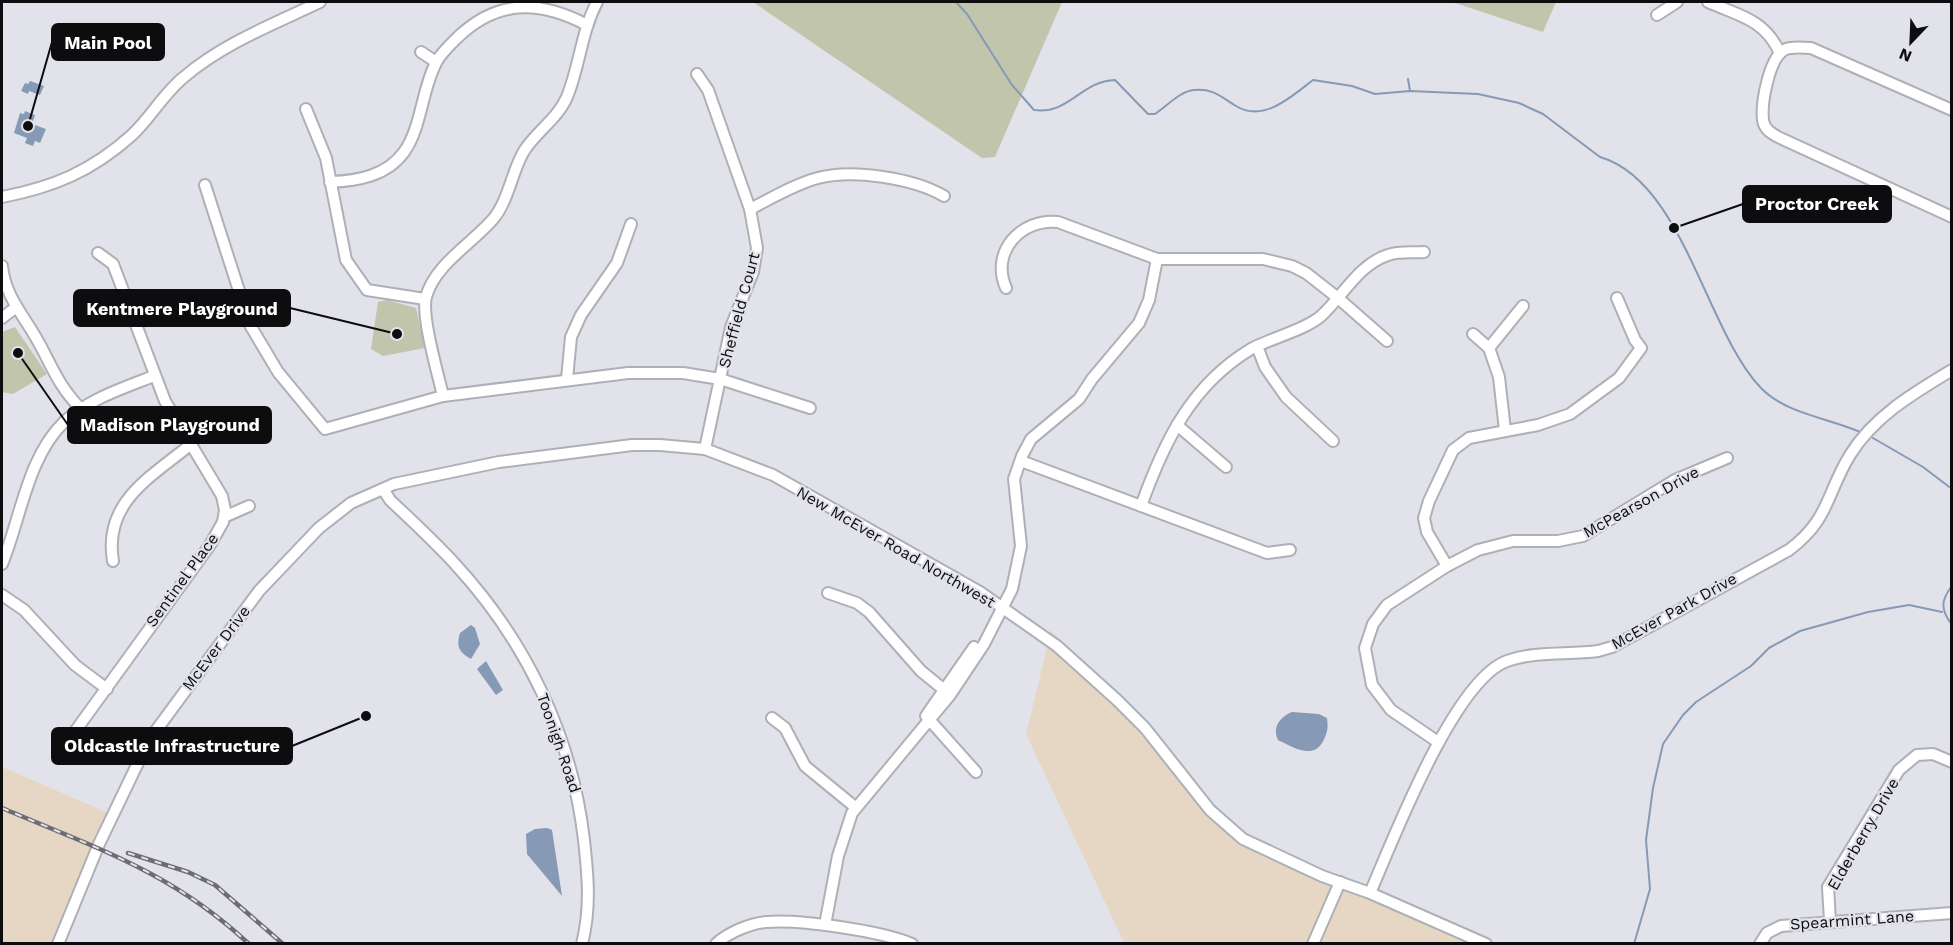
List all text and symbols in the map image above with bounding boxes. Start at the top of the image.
north arrow [1881,12,1941,72]
callout: Main Pool [52,24,164,60]
text: Main Pool [64,32,152,53]
text: N [1896,44,1915,66]
callout: Proctor Creek [1743,186,1891,222]
text: Proctor Creek [1755,193,1880,214]
street label: Sheffield Court [714,250,764,370]
callout: Kentmere Playground [74,290,290,326]
text: Kentmere Playground [86,298,278,319]
callout: Madison Playground [68,407,271,443]
text: Madison Playground [80,414,260,435]
street label: McPearson Drive [1580,462,1702,542]
street label: New McEver Road Northwest [793,482,999,612]
street label: Sentinel Place [142,529,222,631]
street label: McEver Park Drive [1608,569,1740,653]
street label: McEver Drive [178,602,254,694]
street label: Toonigh Road [533,691,585,795]
callout: Oldcastle Infrastructure [52,728,292,764]
text: Oldcastle Infrastructure [64,735,280,756]
street label: Elderberry Drive [1823,775,1903,893]
street label: Spearmint Lane [1789,906,1915,934]

